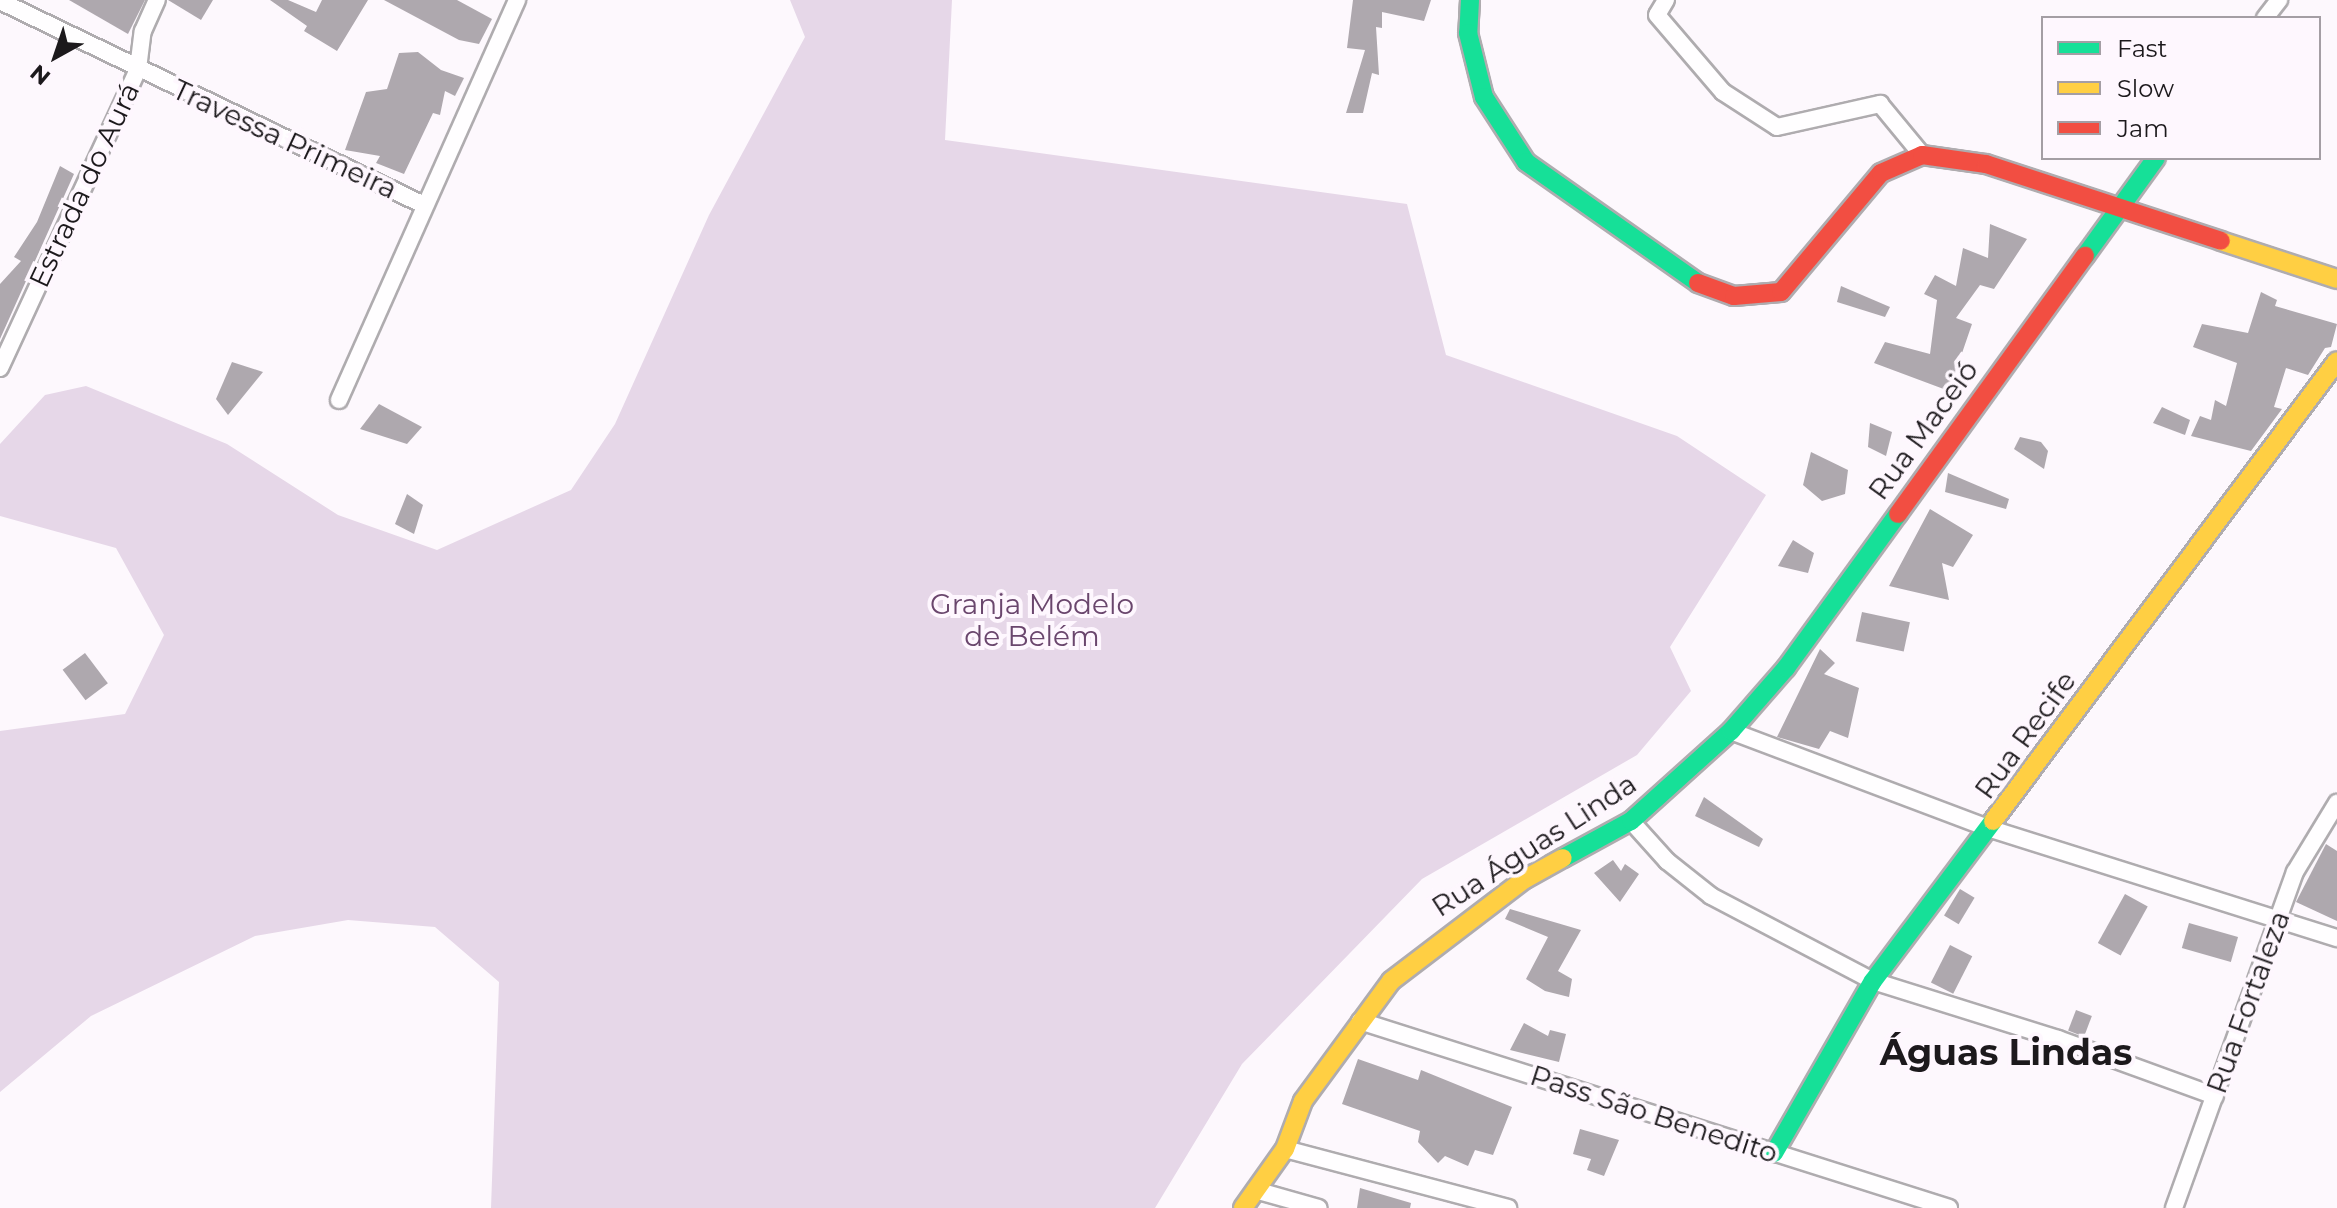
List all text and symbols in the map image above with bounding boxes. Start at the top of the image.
north arrow [16,16,96,96]
legend [2041,16,2321,160]
text: Fast [2117,34,2167,63]
text: N [25,59,56,91]
street label: Travessa Primeira [167,72,403,206]
text: Slow [2117,74,2174,103]
street label: Estrada do Aurá [22,77,146,293]
text: Jam [2117,114,2169,143]
street label: Rua Maceió [1861,354,1985,506]
park label: Granja Modelo de Belém [930,587,1134,653]
street label: Rua Recife [1968,665,2082,805]
street label: Rua Águas Linda [1426,766,1642,924]
street label: Rua Fortaleza [2199,906,2297,1098]
district label: Águas Lindas [1880,1031,2132,1075]
street label: Pass São Benedito [1526,1058,1782,1170]

